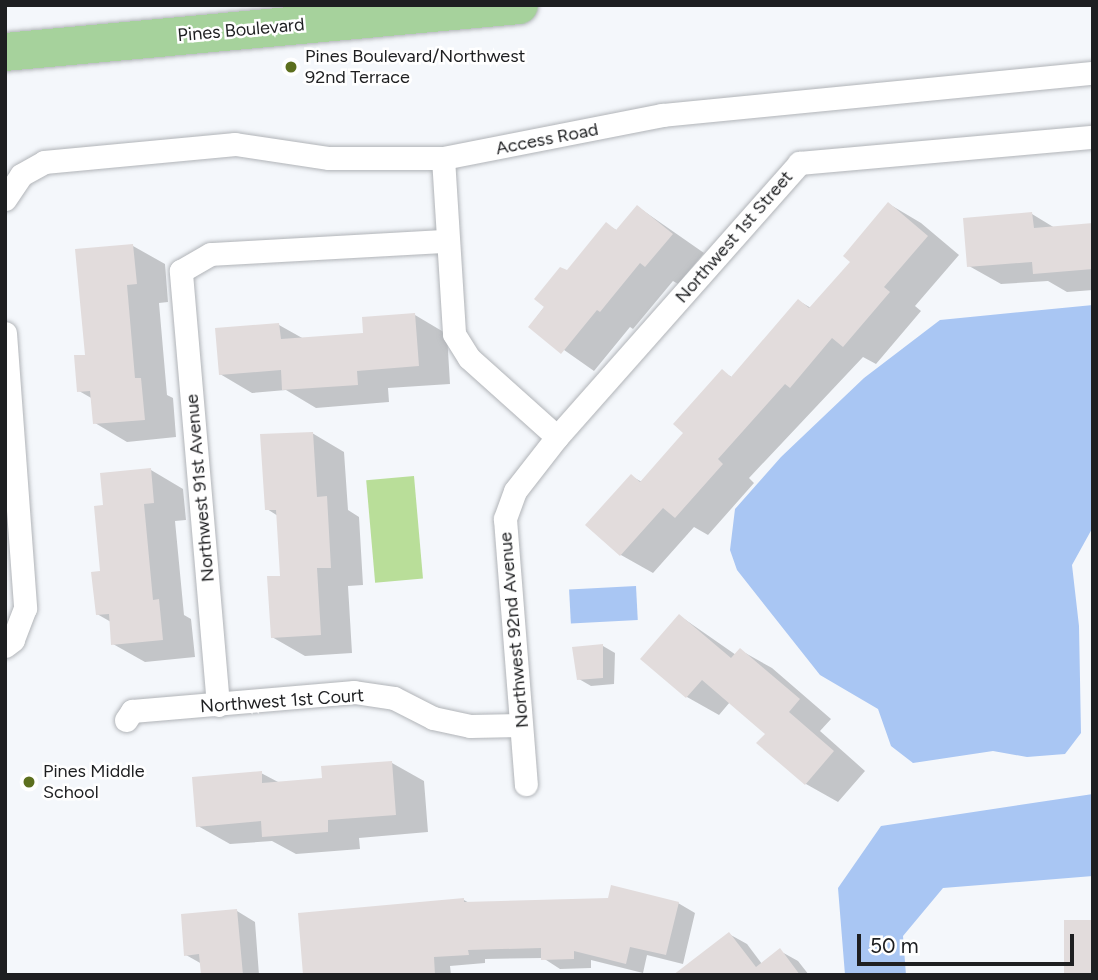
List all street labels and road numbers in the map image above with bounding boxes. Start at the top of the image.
street label: Pines Boulevard [177,14,305,46]
street label: Access Road [494,118,600,160]
street label: Northwest 1st Street [671,167,797,307]
street label: Northwest 91st Avenue [181,393,219,583]
street label: Northwest 92nd Avenue [495,531,533,729]
street label: Northwest 1st Court [199,685,365,717]

